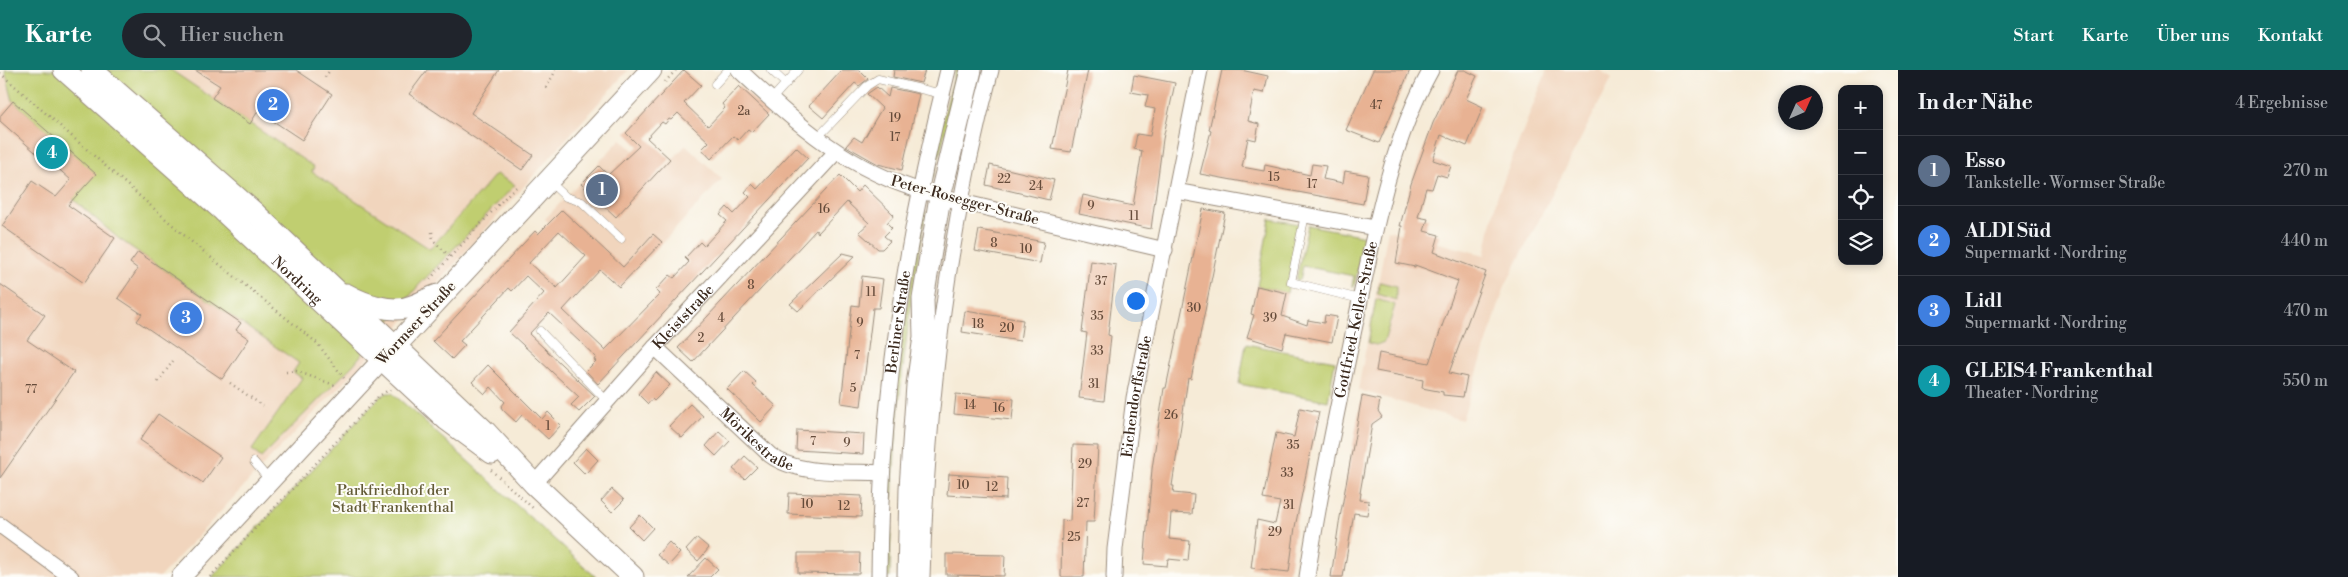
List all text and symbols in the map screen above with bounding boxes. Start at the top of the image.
search box [122,13,472,58]
text: Karte [25,20,92,50]
icon: search [140,21,168,49]
text: Hier suchen [180,23,284,47]
text: Start [2013,24,2054,47]
text: Karte [2082,24,2129,47]
text: Über uns [2157,24,2230,47]
text: Kontakt [2258,24,2323,47]
north arrow [1778,85,1823,130]
map controls [1838,85,1883,265]
button: + [1838,85,1883,130]
pin: 2 [257,86,289,124]
text: In der Nähe [1918,90,2033,116]
text: 4 Ergebnisse [2235,93,2328,113]
house number: 47 [1370,98,1382,113]
house number: 2a [738,104,751,119]
house number: 19 [889,111,901,126]
house number: 17 [890,130,900,145]
button: − [1838,130,1883,175]
pin: 4 [36,134,68,172]
text: Esso [1965,149,2006,173]
text: 1 [1930,161,1938,181]
text: 270 m [2283,161,2328,181]
house number: 15 [1268,170,1280,185]
pin: 1 [586,171,618,209]
street label: Peter-Rosegger-Straße [889,172,1041,229]
house number: 22 [997,172,1011,187]
text: Tankstelle · Wormser Straße [1965,173,2165,193]
button: locate [1838,175,1883,220]
house number: 17 [1307,177,1317,192]
house number: 24 [1029,179,1043,194]
house number: 9 [1087,199,1095,214]
house number: 16 [818,202,830,217]
house number: 11 [1129,209,1140,224]
text: ALDI Süd [1965,219,2052,243]
button: layers [1838,220,1883,265]
text: 2 [1929,231,1939,251]
text: 440 m [2281,231,2328,251]
house number: 8 [990,236,998,251]
street label: Gottfried-Keller-Straße [1331,239,1382,400]
house number: 10 [1020,242,1032,257]
text: Supermarkt · Nordring [1965,243,2127,263]
street label: Nordring [267,252,326,309]
street label: Berliner Straße [882,269,915,376]
house number: 37 [1095,274,1107,289]
street label: Wormser Straße [372,277,460,370]
house number: 8 [747,278,755,293]
street label: Kleiststraße [649,281,718,354]
house number: 11 [866,285,877,300]
your location [1123,288,1149,314]
text: Lidl [1965,289,2002,313]
pin: 3 [170,299,202,337]
house number: 30 [1187,301,1201,316]
text: 3 [1929,301,1939,321]
text: 470 m [2284,301,2328,321]
house number: 35 [1090,309,1104,324]
house number: 4 [717,311,725,326]
house number: 39 [1263,311,1277,326]
text: Supermarkt · Nordring [1965,313,2127,333]
house number: 9 [856,316,864,331]
house number: 18 [972,317,984,332]
house number: 20 [1000,321,1014,336]
house number: 2 [698,331,705,346]
street label: Eichendorffstraße [1118,334,1156,459]
house number: 33 [1090,344,1104,359]
house number: 7 [854,348,860,363]
text: GLEIS4 Frankenthal [1965,359,2153,383]
text: 4 [1929,371,1939,391]
text: 550 m [2282,371,2328,391]
house number: 31 [1088,377,1101,392]
house number: 5 [850,381,857,396]
house number: 77 [25,382,37,397]
text: Theater · Nordring [1965,383,2098,403]
house number: 14 [964,398,976,413]
house number: 16 [993,401,1005,416]
street label: Mörikestraße [716,404,796,475]
house number: 26 [1164,408,1178,423]
house number: 1 [545,419,551,434]
house number: 7 [810,434,816,449]
house number: 9 [843,436,851,451]
house number: 35 [1286,438,1300,453]
house number: 29 [1078,457,1092,472]
house number: 33 [1280,466,1294,481]
house number: 10 [957,478,969,493]
house number: 12 [986,480,998,495]
park label: Parkfriedhof der Stadt Frankenthal [332,481,455,517]
house number: 27 [1077,496,1089,511]
house number: 10 [801,497,813,512]
house number: 31 [1283,498,1296,513]
house number: 12 [838,499,850,514]
house number: 29 [1268,525,1282,540]
house number: 25 [1067,530,1081,545]

